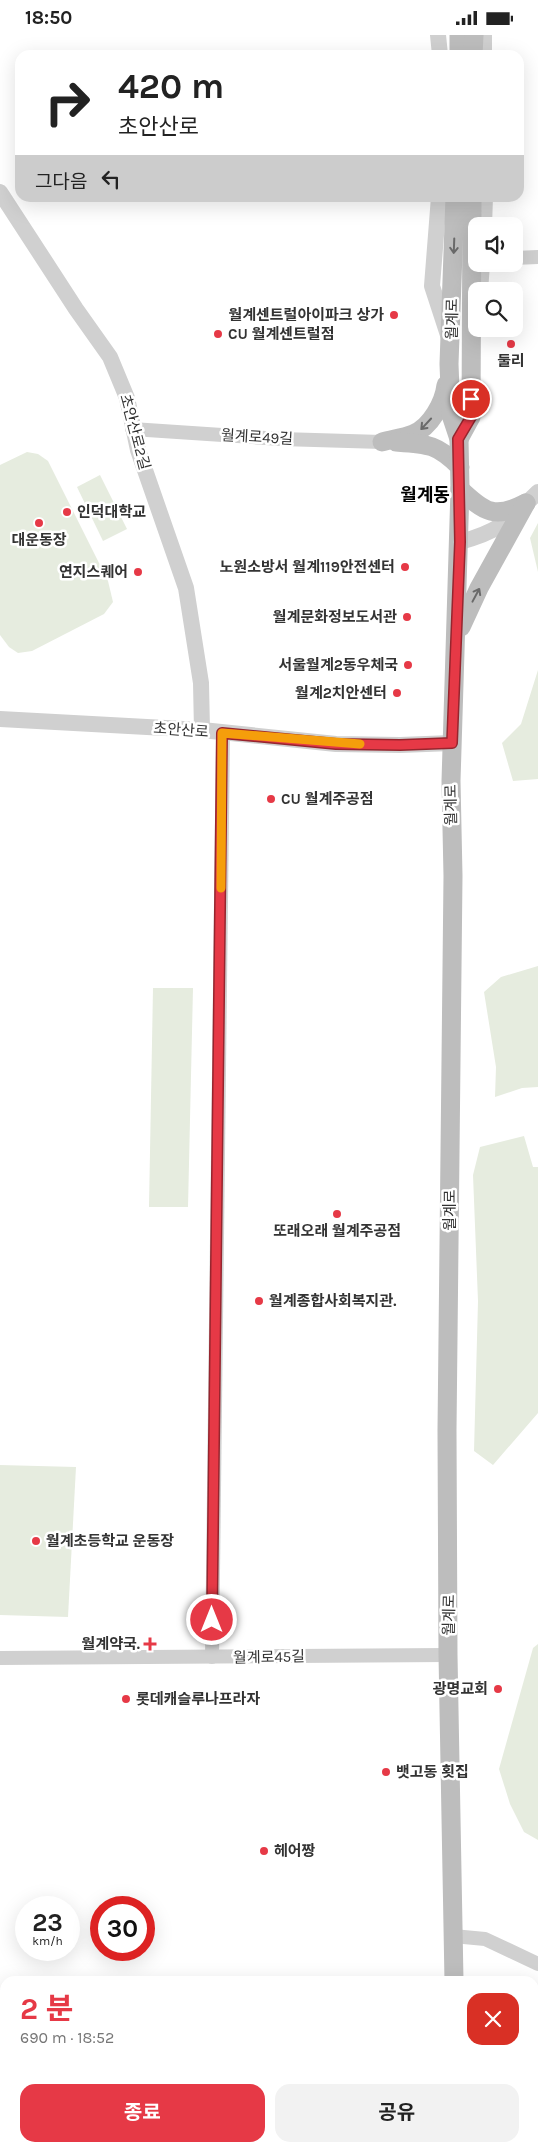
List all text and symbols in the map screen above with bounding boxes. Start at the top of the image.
text: 18:50 [25,7,72,29]
text: 420 m [118,66,224,107]
icon: right [35,70,100,135]
text: 초안산로 [118,114,199,140]
icon: left [97,165,125,193]
text: 그다음 [35,171,87,193]
map controls [468,217,523,337]
button: sound [468,217,523,272]
one-way arrow [449,238,458,254]
button: search [468,282,523,337]
street label: 월계로 [443,298,461,340]
place label: 월계센트럴아이파크 상가 [228,306,384,324]
marker: 월계센트럴아이파크 상가 [388,309,400,321]
place label: CU 월계센트럴점 [228,325,334,343]
marker: CU 월계센트럴점 [212,328,224,340]
marker: 둘리 [505,338,517,350]
place label: 둘리 [497,352,525,370]
pin [450,378,492,420]
icon: arrive [457,385,485,413]
street label: 초안산로2길 [116,392,154,472]
one-way arrow [420,417,432,430]
street label: 월계로49길 [220,426,294,448]
district label: 월계동 [400,484,450,506]
place label: 인덕대학교 [77,503,146,521]
marker: 인덕대학교 [61,506,73,518]
marker: 대운동장 [33,517,45,529]
place label: 대운동장 [11,531,67,549]
place label: 노원소방서 월계119안전센터 [220,558,395,576]
marker: 노원소방서 월계119안전센터 [399,561,411,573]
place label: 연지스퀘어 [59,563,128,581]
marker: 연지스퀘어 [132,566,144,578]
one-way arrow [471,588,481,603]
place label: 월계문화정보도서관 [273,608,397,626]
marker: 월계문화정보도서관 [401,611,413,623]
place label: 서울월계2동우체국 [279,656,398,674]
marker: 서울월계2동우체국 [402,659,414,671]
place label: 월계2치안센터 [295,684,387,702]
marker: 월계2치안센터 [391,687,403,699]
street label: 초안산로 [153,719,209,741]
street label: 월계로 [442,784,460,826]
place label: CU 월계주공점 [281,790,374,808]
marker: CU 월계주공점 [265,793,277,805]
street label: 월계로 [441,1189,459,1231]
marker: 또래오래 월계주공점 [331,1208,343,1220]
place label: 또래오래 월계주공점 [273,1222,401,1240]
place label: 월계종합사회복지관. [269,1292,396,1310]
marker: 월계종합사회복지관. [253,1295,265,1307]
place label: 월계초등학교 운동장 [46,1532,174,1550]
marker: 월계초등학교 운동장 [30,1535,42,1547]
position arrow [185,1593,237,1645]
street label: 월계로 [440,1594,458,1636]
place label: 월계약국. [82,1635,140,1653]
marker: 월계약국. [144,1638,156,1650]
street label: 월계로45길 [233,1647,305,1667]
place label: 광명교회 [433,1680,488,1698]
marker: 광명교회 [492,1683,504,1695]
place label: 롯데캐슬루나프라자 [136,1690,260,1708]
marker: 롯데캐슬루나프라자 [120,1693,132,1705]
place label: 뱃고동 횟집 [396,1763,469,1781]
marker: 뱃고동 횟집 [380,1766,392,1778]
place label: 헤어짱 [274,1842,316,1860]
marker: 헤어짱 [258,1845,270,1857]
speed limit sign: 30 [90,1896,155,1961]
text: 23 [32,1908,63,1937]
text: km/h [32,1934,63,1948]
text: 2 분 [20,1991,73,2027]
button: close [467,1993,519,2045]
text: 690 m · 18:52 [20,2028,114,2047]
button: 종료 [20,2084,265,2142]
button: 공유 [275,2084,519,2142]

